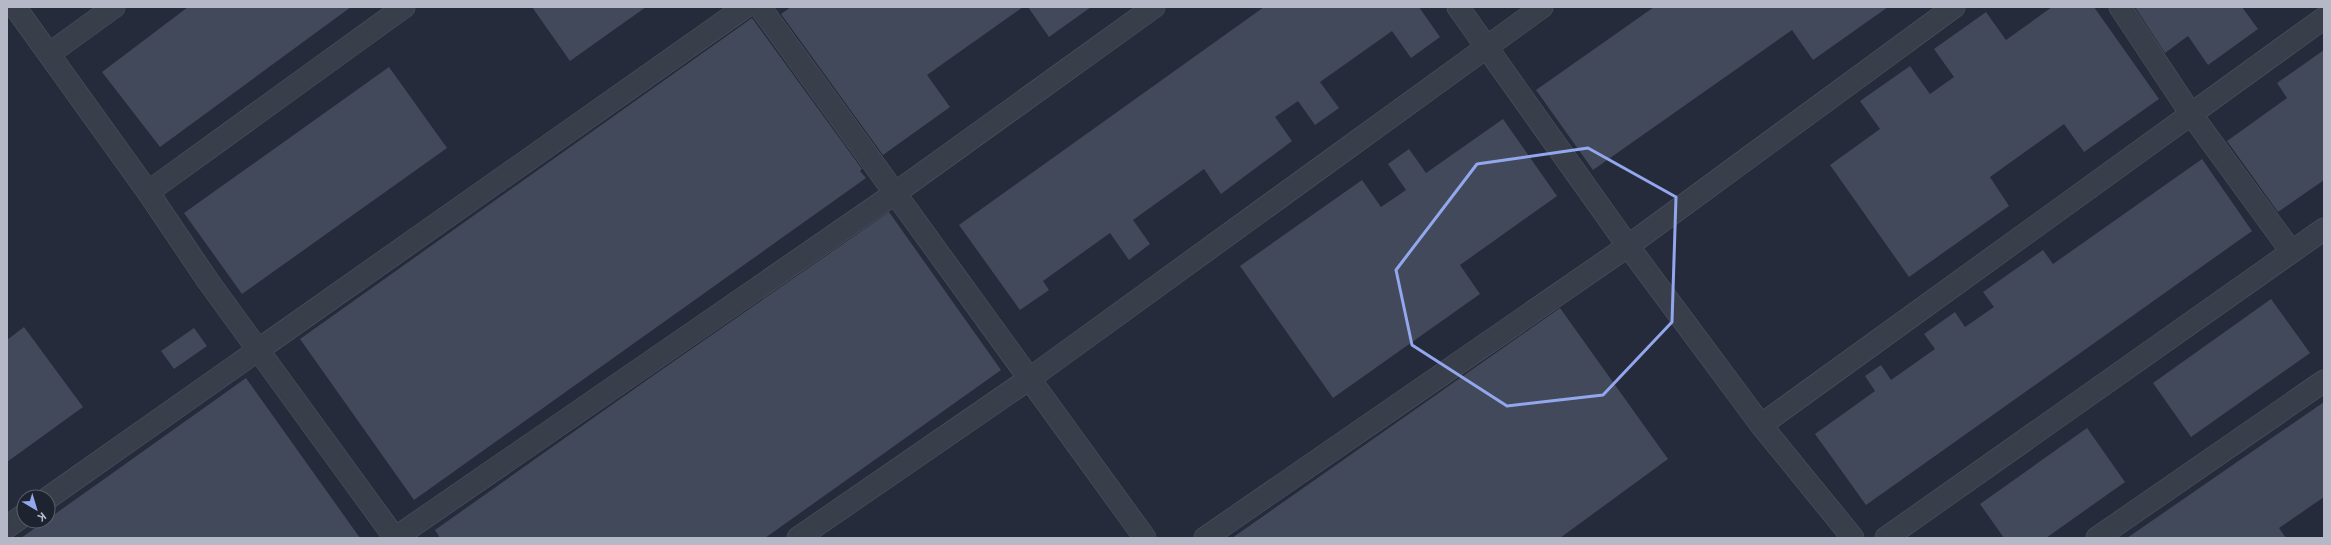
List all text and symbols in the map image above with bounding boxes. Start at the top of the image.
north arrow [16,489,56,529]
text: K [34,509,50,526]

